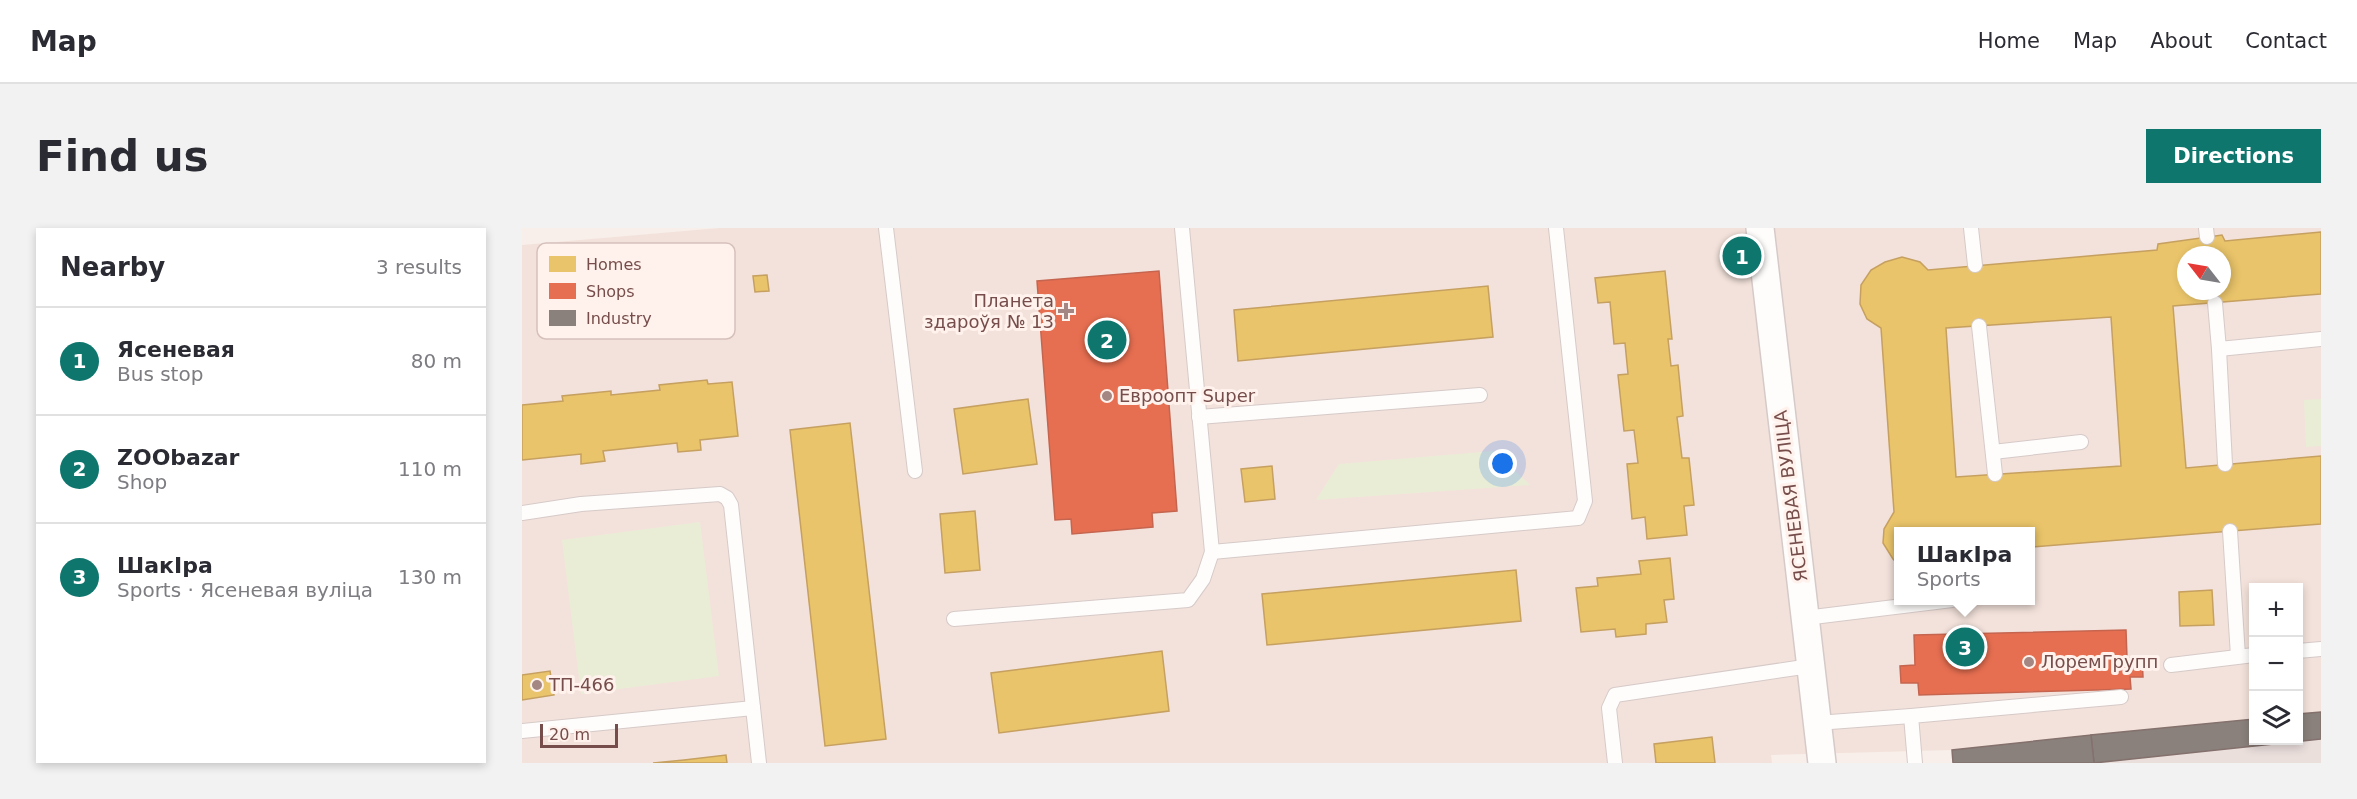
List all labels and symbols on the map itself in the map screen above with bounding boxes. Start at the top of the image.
pin: 1 [1722,234,1762,279]
legend [537,243,735,339]
north arrow [2177,246,2231,300]
text: Homes [586,255,642,274]
text: Shops [586,282,635,301]
place label: Планета здароўя № 13 [924,290,1054,332]
marker: Планета здароўя № 13 [1059,304,1073,318]
text: Industry [586,309,652,328]
pin: 2 [1088,318,1126,362]
place label: Евроопт Super [1119,385,1256,406]
marker: Евроопт Super [1100,389,1114,403]
street label: ЯСЕНЕВАЯ ВУЛІЦА [1769,408,1811,583]
your location [1488,449,1517,478]
pin: 3 [1946,624,1984,670]
place label: ЛоремГрупп [2041,651,2158,672]
marker: ЛоремГрупп [2022,655,2036,669]
place label: ТП-466 [548,674,614,695]
marker: ТП-466 [530,678,544,692]
scale bar [540,721,618,748]

